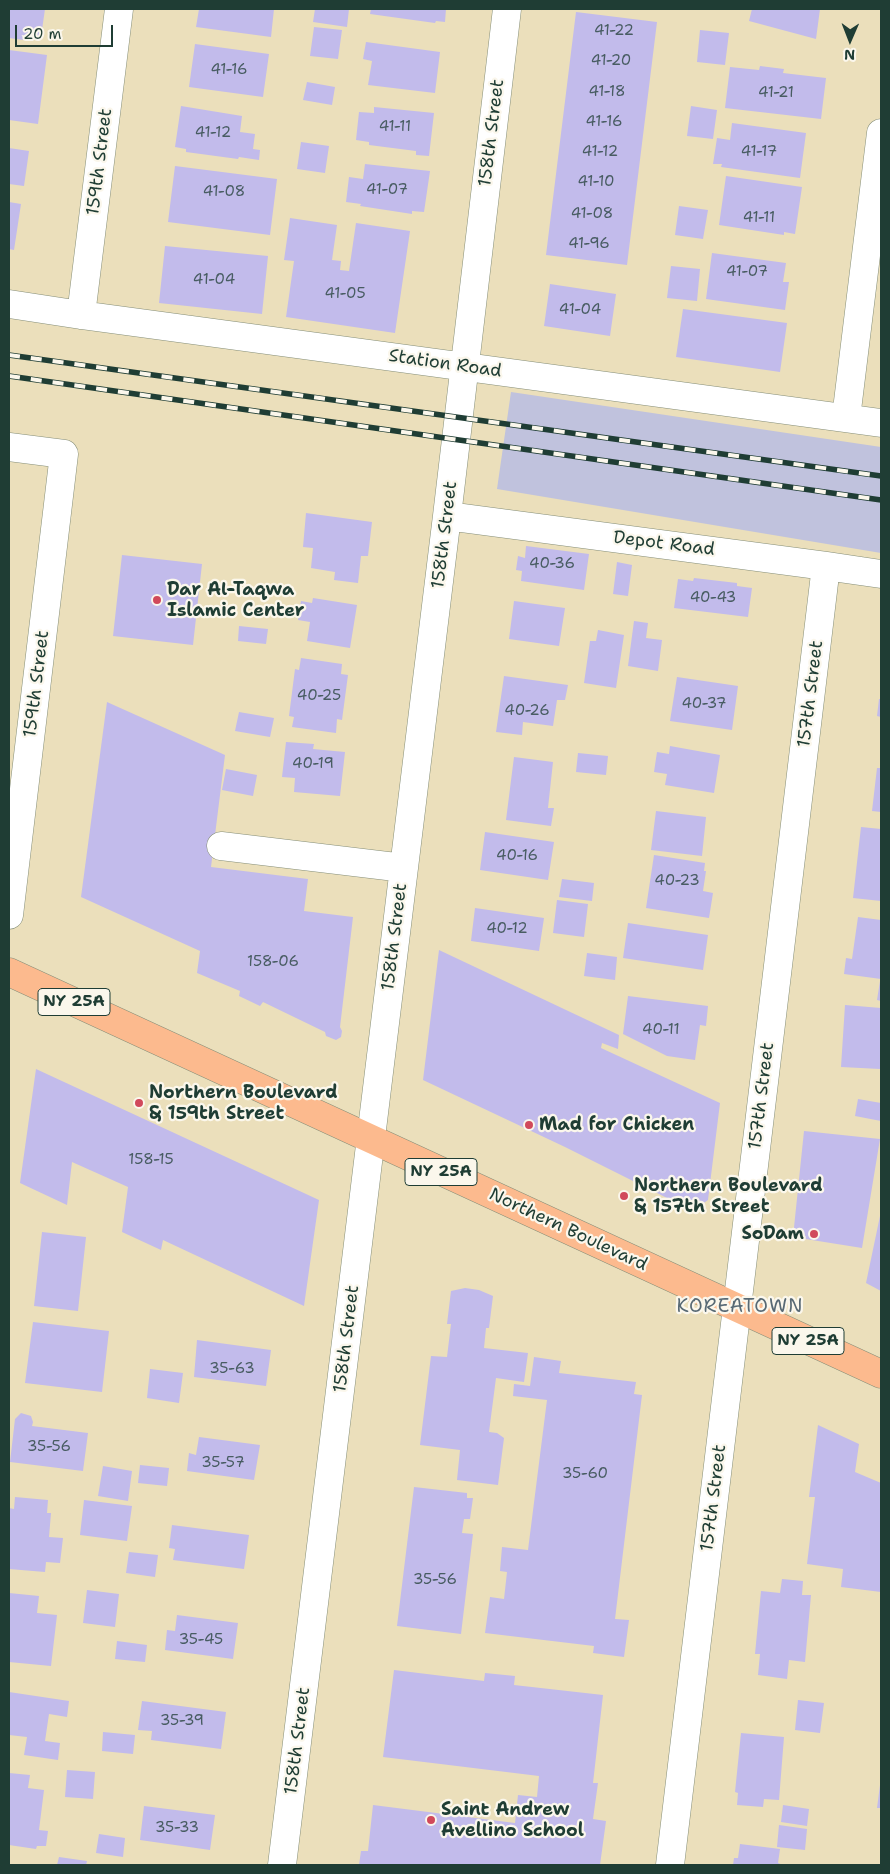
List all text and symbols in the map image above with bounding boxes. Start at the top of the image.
scale bar [18,15,115,47]
north arrow [825,15,875,65]
house number: 41-22 [594,22,634,40]
text: 20 m [23,24,62,44]
text: N [844,46,855,64]
house number: 41-20 [591,52,631,70]
house number: 41-16 [211,61,247,79]
street label: 158th Street [475,78,509,188]
house number: 41-18 [588,83,626,101]
house number: 41-21 [758,84,794,102]
street label: 159th Street [83,107,117,217]
house number: 41-16 [586,113,622,131]
house number: 41-11 [379,118,411,136]
house number: 41-12 [195,124,231,142]
house number: 41-12 [582,143,618,161]
house number: 41-17 [741,143,777,161]
house number: 41-10 [577,173,615,191]
house number: 41-07 [366,181,408,199]
house number: 41-08 [203,183,245,201]
house number: 41-08 [571,205,613,223]
house number: 41-11 [743,209,775,227]
house number: 41-96 [568,235,610,253]
house number: 41-07 [726,263,768,281]
house number: 41-04 [193,271,235,289]
house number: 41-05 [324,285,366,303]
house number: 41-04 [559,301,601,319]
street label: Station Road [387,345,503,383]
street label: 158th Street [428,480,462,590]
street label: Depot Road [612,527,716,561]
house number: 40-36 [529,555,575,573]
place label: Dar Al-Taqwa Islamic Center [167,579,304,622]
house number: 40-43 [690,589,736,607]
marker: Dar Al-Taqwa Islamic Center [151,594,163,606]
street label: 159th Street [20,629,54,739]
street label: 157th Street [794,639,828,749]
house number: 40-25 [297,687,341,705]
house number: 40-37 [681,695,727,713]
house number: 40-26 [504,702,550,720]
house number: 40-19 [292,755,334,773]
house number: 40-16 [496,847,538,865]
house number: 40-23 [654,872,700,890]
street label: 158th Street [378,882,412,992]
house number: 40-12 [486,920,528,938]
house number: 158-06 [247,953,299,971]
road number: NY 25A [38,989,110,1016]
house number: 40-11 [642,1021,680,1039]
street label: 157th Street [745,1041,779,1151]
place label: Northern Boulevard & 159th Street [149,1082,338,1124]
marker: Northern Boulevard & 159th Street [133,1097,145,1109]
place label: Mad for Chicken [539,1114,694,1136]
marker: Mad for Chicken [523,1119,535,1131]
house number: 158-15 [128,1151,174,1169]
road number: NY 25A [405,1158,477,1186]
place label: Northern Boulevard & 157th Street [634,1175,823,1218]
street label: Northern Boulevard [485,1184,651,1276]
marker: Northern Boulevard & 157th Street [618,1190,630,1202]
place label: SoDam [742,1223,804,1245]
marker: SoDam [808,1228,820,1240]
street label: 158th Street [330,1284,364,1394]
district label: KOREATOWN [675,1296,805,1318]
road number: NY 25A [772,1328,844,1354]
house number: 35-63 [209,1360,255,1378]
house number: 35-56 [27,1438,71,1456]
street label: 157th Street [697,1443,731,1553]
house number: 35-57 [201,1454,245,1472]
house number: 35-60 [562,1465,608,1483]
house number: 35-56 [413,1571,457,1589]
house number: 35-45 [179,1631,223,1649]
street label: 158th Street [281,1686,315,1796]
house number: 35-39 [160,1712,204,1730]
place label: Saint Andrew Avellino School [441,1799,584,1842]
marker: Saint Andrew Avellino School [425,1814,437,1826]
house number: 35-33 [155,1819,199,1837]

